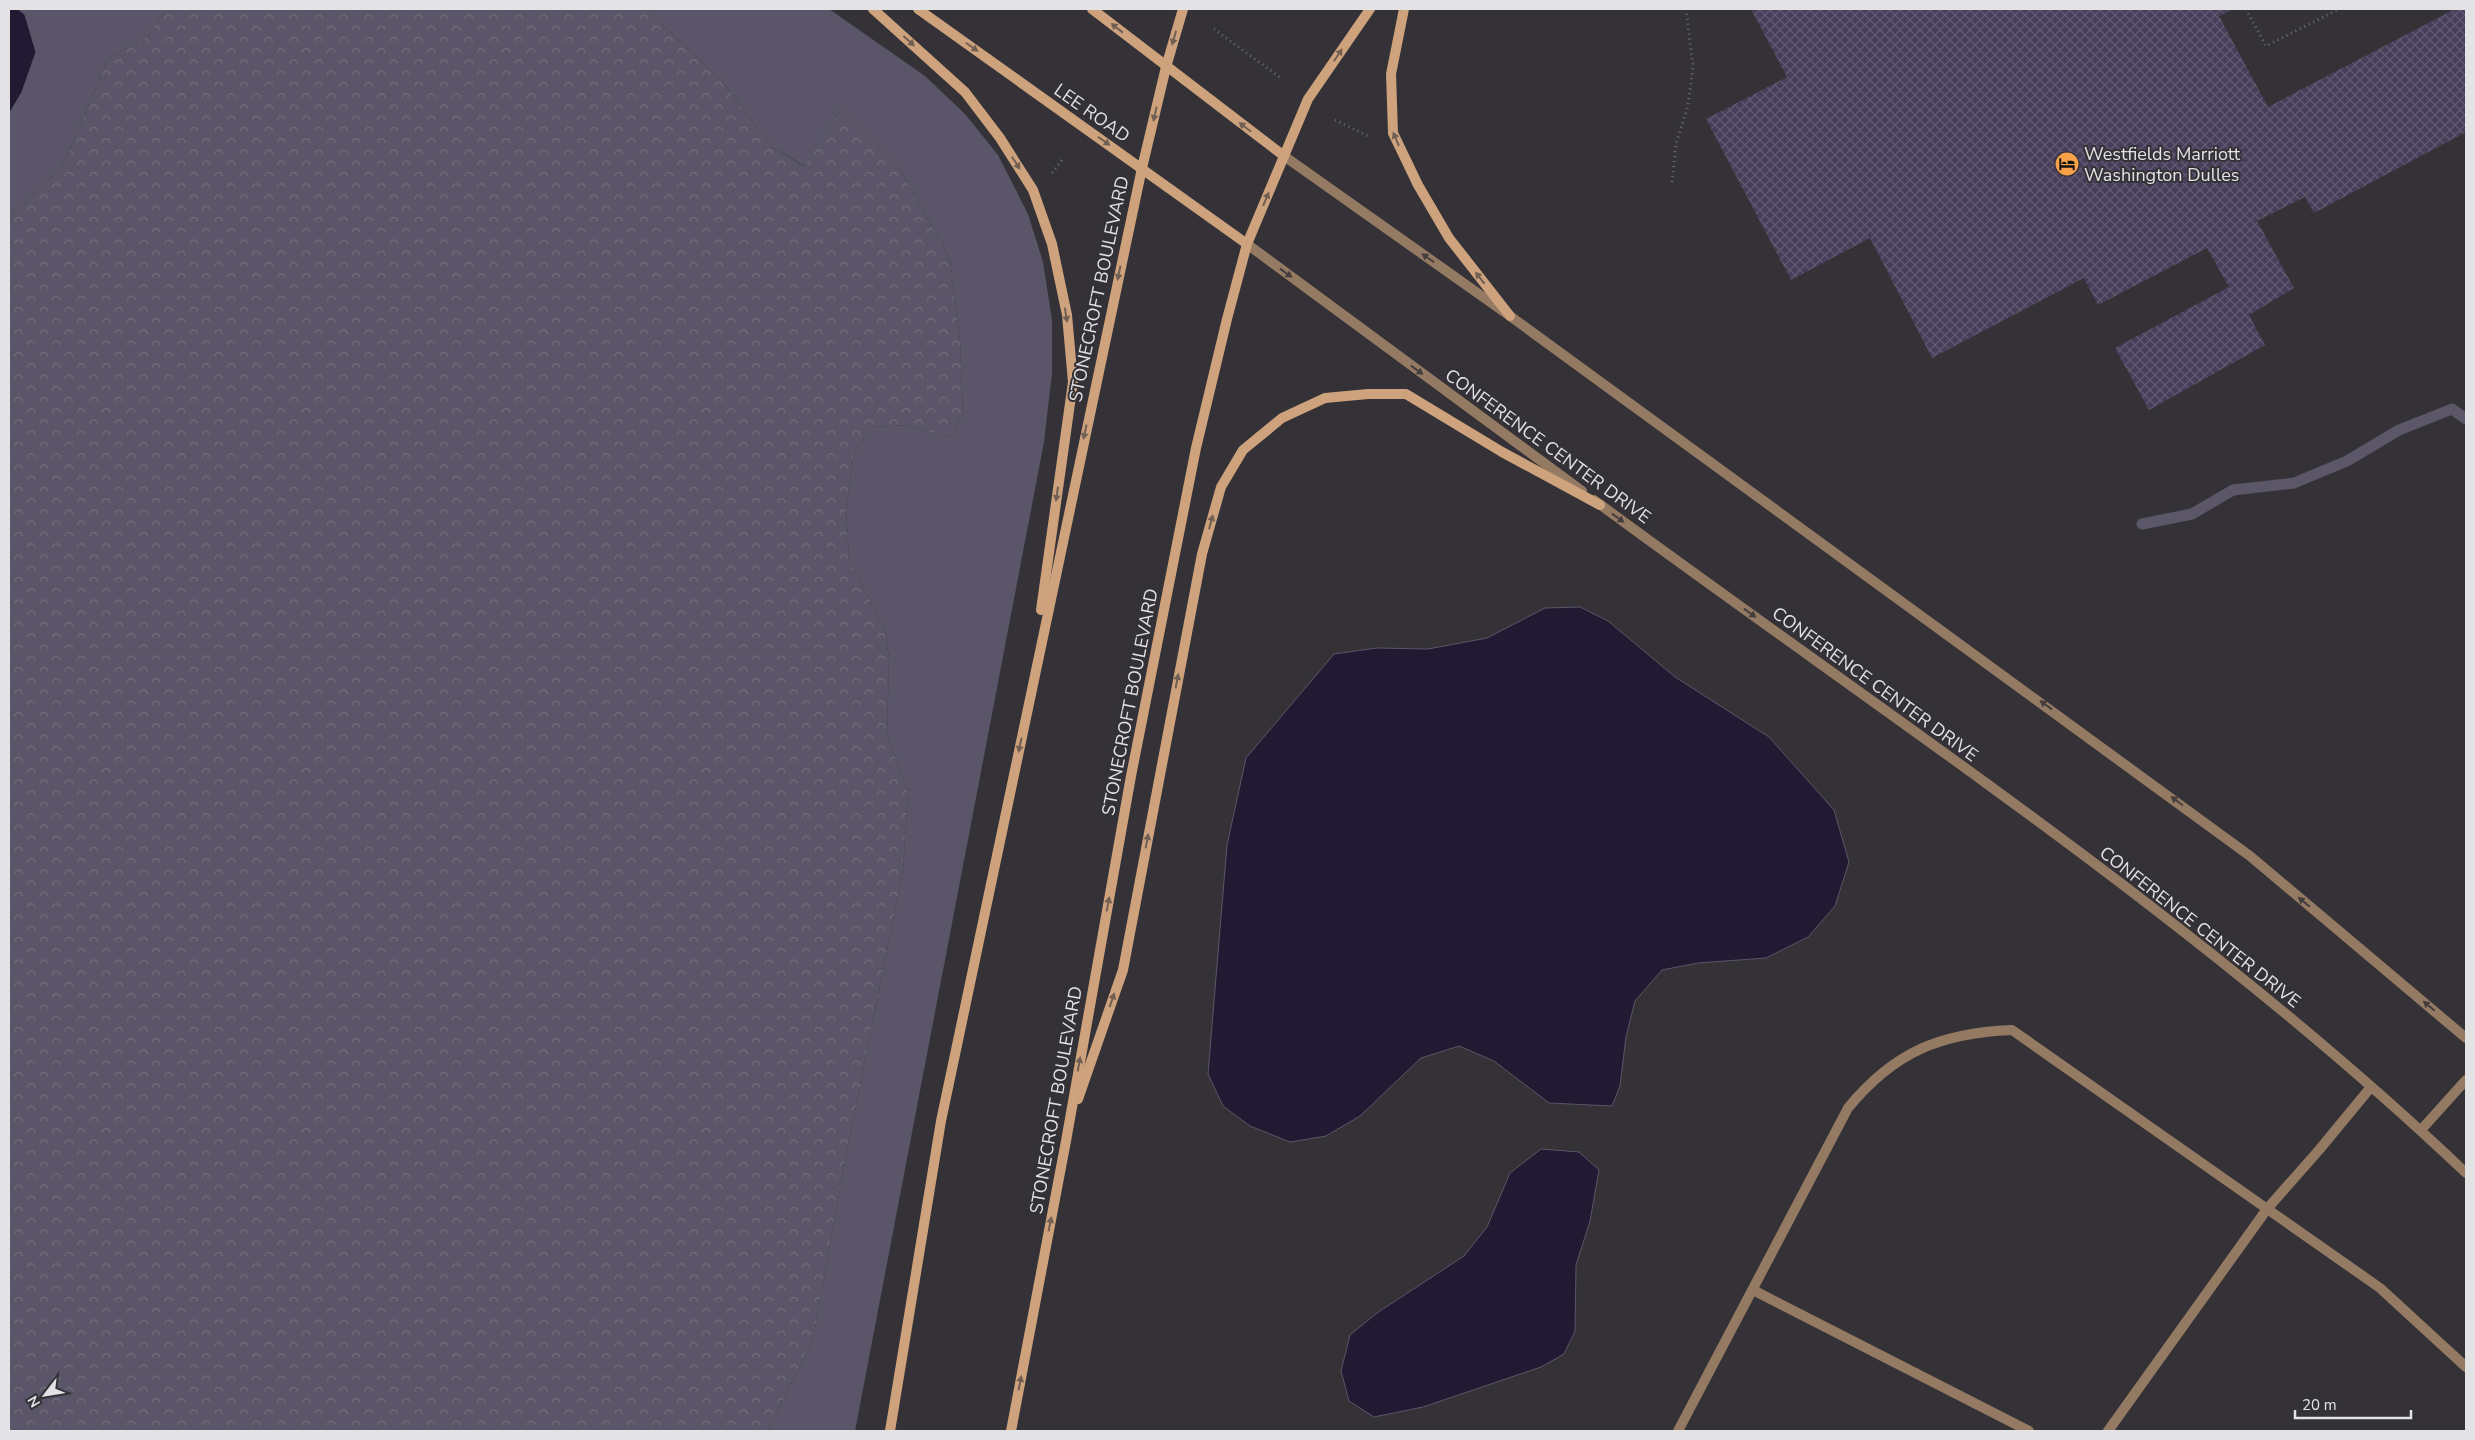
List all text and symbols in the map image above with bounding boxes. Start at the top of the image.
one-way arrow [1110,22,1123,33]
one-way arrow [1170,30,1178,45]
one-way arrow [902,35,914,47]
one-way arrow [965,42,979,52]
one-way arrow [1333,48,1343,61]
street label: LEE ROAD [1049,78,1135,148]
one-way arrow [1150,107,1158,122]
one-way arrow [1239,121,1252,132]
one-way arrow [1392,132,1400,146]
one-way arrow [1098,136,1111,146]
place label: Westfields Marriott Washington Dulles [2084,142,2241,187]
hotel icon: Westfields Marriott Washington Dulles [2054,151,2080,177]
one-way arrow [1011,156,1020,169]
street label: STONECROFT BOULEVARD [1063,174,1135,404]
one-way arrow [1262,192,1270,207]
one-way arrow [1421,253,1434,263]
one-way arrow [1115,265,1123,280]
one-way arrow [1279,268,1293,278]
one-way arrow [1475,272,1486,285]
one-way arrow [1063,308,1071,324]
street label: CONFERENCE CENTER DRIVE [1440,363,1656,529]
one-way arrow [1410,364,1423,375]
one-way arrow [1081,424,1089,439]
one-way arrow [1053,486,1061,502]
one-way arrow [1611,513,1625,523]
one-way arrow [1207,515,1215,530]
street label: STONECROFT BOULEVARD [1096,586,1164,818]
street label: CONFERENCE CENTER DRIVE [1767,601,1983,767]
one-way arrow [1743,608,1757,618]
one-way arrow [1174,673,1182,689]
one-way arrow [2039,700,2053,710]
one-way arrow [1016,737,1024,753]
one-way arrow [2171,796,2184,807]
one-way arrow [1143,833,1151,849]
street label: CONFERENCE CENTER DRIVE [2094,841,2306,1013]
one-way arrow [1104,896,1112,911]
one-way arrow [2298,896,2311,907]
street label: STONECROFT BOULEVARD [1024,984,1088,1216]
one-way arrow [1109,992,1116,1007]
one-way arrow [2423,1001,2436,1012]
one-way arrow [1076,1055,1084,1071]
one-way arrow [1047,1215,1055,1231]
north arrow [20,1370,70,1420]
one-way arrow [1016,1376,1024,1391]
scale bar [2295,1388,2411,1420]
text: N [23,1392,45,1411]
text: 20 m [2302,1395,2337,1415]

